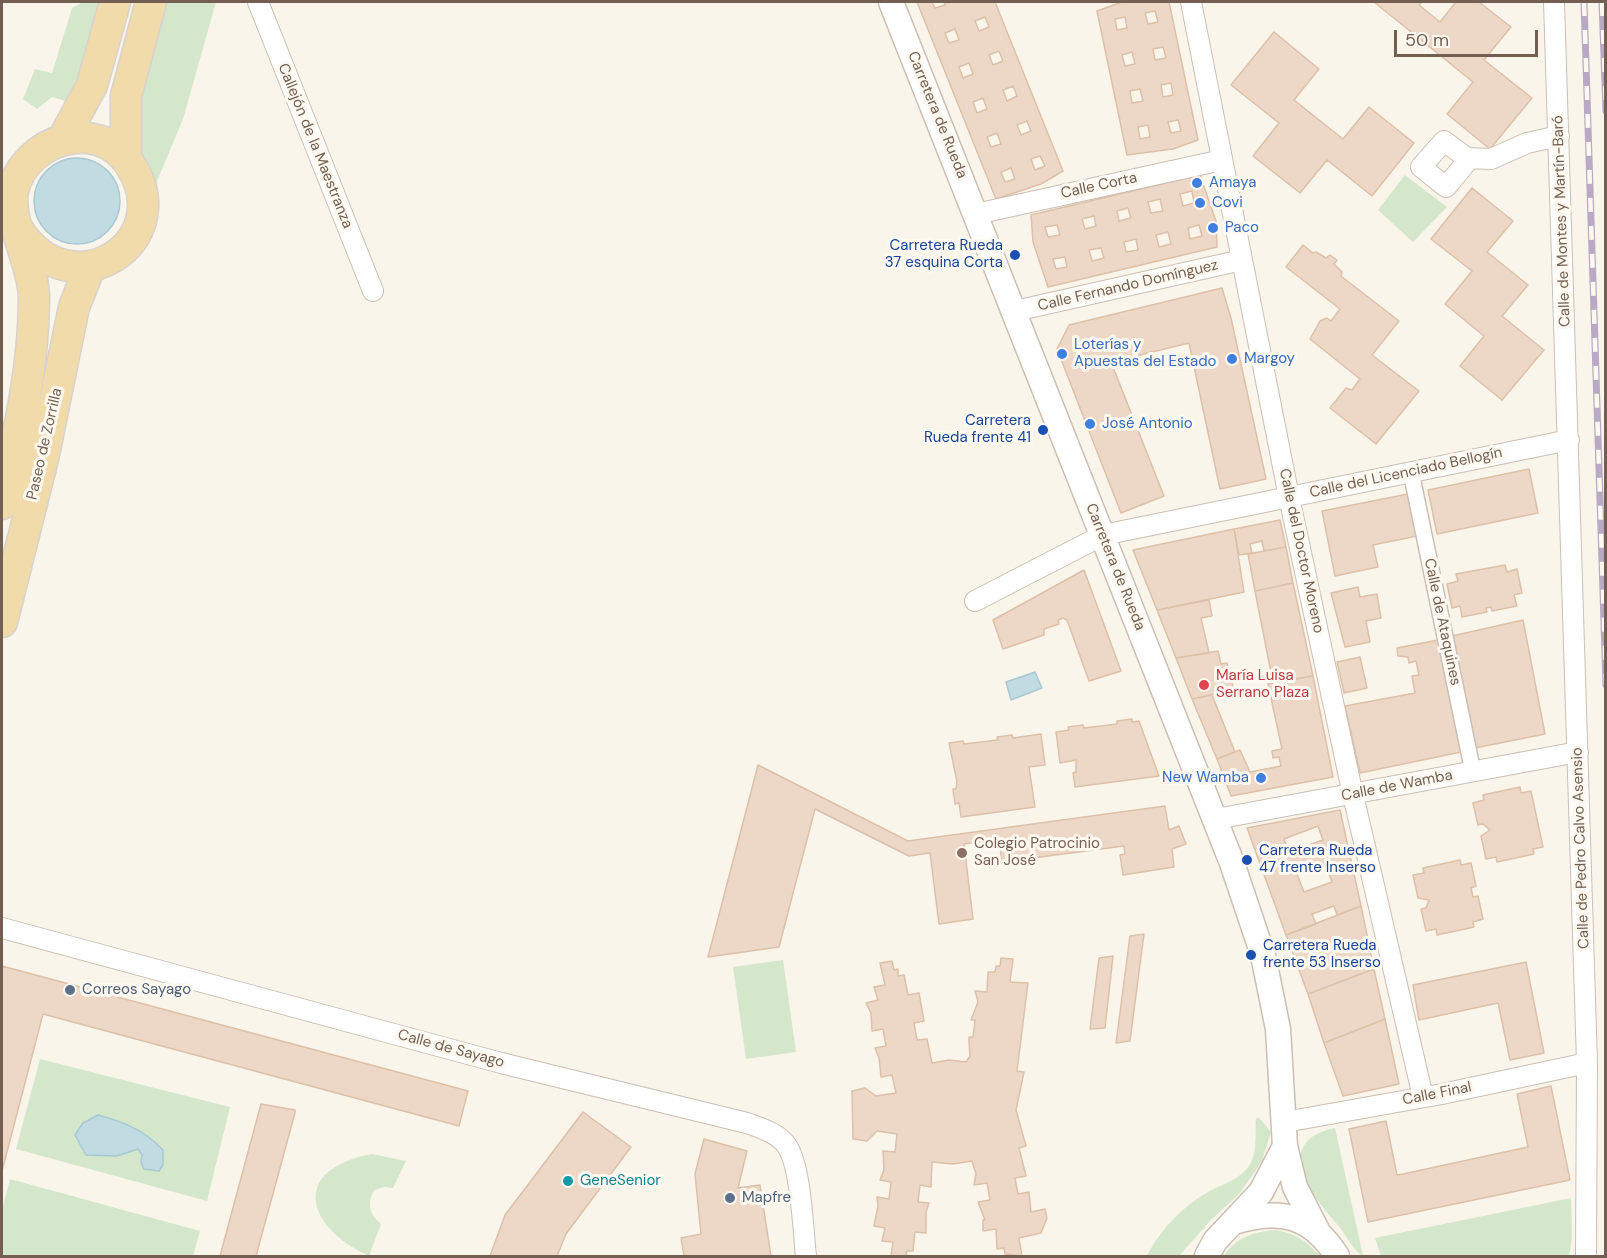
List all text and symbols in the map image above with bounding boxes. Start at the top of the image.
scale bar [1397,18,1541,56]
text: 50 m [1405,28,1449,52]
street label: Carretera de Rueda [903,49,971,181]
street label: Callejón de la Maestranza [274,61,356,231]
street label: Calle de Montes y Martín-Baró [1549,115,1575,327]
street label: Calle Corta [1059,169,1139,203]
place label: Amaya [1209,174,1256,192]
marker: Amaya [1190,176,1204,190]
place label: Covi [1212,194,1243,212]
marker: Covi [1193,196,1207,210]
place label: Paco [1225,219,1259,237]
marker: Paco [1206,221,1220,235]
place label: Carretera Rueda 37 esquina Corta [885,237,1003,272]
marker: Carretera Rueda 37 esquina Corta [1008,248,1022,262]
street label: Calle Fernando Domínguez [1036,256,1220,316]
place label: Loterías y Apuestas del Estado [1074,336,1216,371]
marker: Loterías y Apuestas del Estado [1055,347,1069,361]
place label: Margoy [1244,350,1295,368]
marker: Margoy [1225,352,1239,366]
street label: Paseo de Zorrilla [23,386,67,502]
place label: Carretera Rueda frente 41 [924,412,1031,447]
place label: José Antonio [1102,415,1193,433]
marker: José Antonio [1083,417,1097,431]
marker: Carretera Rueda frente 41 [1036,423,1050,437]
street label: Calle del Licenciado Bellogín [1308,444,1504,502]
street label: Calle del Doctor Moreno [1275,467,1327,635]
street label: Carretera de Rueda [1081,501,1149,633]
street label: Calle de Ataquines [1420,557,1464,687]
place label: María Luisa Serrano Plaza [1216,667,1309,702]
marker: María Luisa Serrano Plaza [1197,678,1211,692]
street label: Calle de Pedro Calvo Asensio [1568,747,1594,949]
street label: Calle de Wamba [1340,766,1454,806]
place label: New Wamba [1162,769,1249,787]
marker: New Wamba [1254,771,1268,785]
place label: Colegio Patrocinio San José [974,835,1100,870]
place label: Carretera Rueda 47 frente Inserso [1259,842,1376,877]
marker: Colegio Patrocinio San José [955,846,969,860]
marker: Carretera Rueda 47 frente Inserso [1240,853,1254,867]
place label: Carretera Rueda frente 53 Inserso [1263,937,1381,972]
marker: Carretera Rueda frente 53 Inserso [1244,948,1258,962]
place label: Correos Sayago [82,981,191,999]
marker: Correos Sayago [63,983,77,997]
street label: Calle de Sayago [396,1026,506,1072]
street label: Calle Final [1401,1079,1473,1109]
place label: GeneSenior [580,1172,661,1190]
marker: GeneSenior [561,1174,575,1188]
place label: Mapfre [742,1189,791,1207]
marker: Mapfre [723,1191,737,1205]

